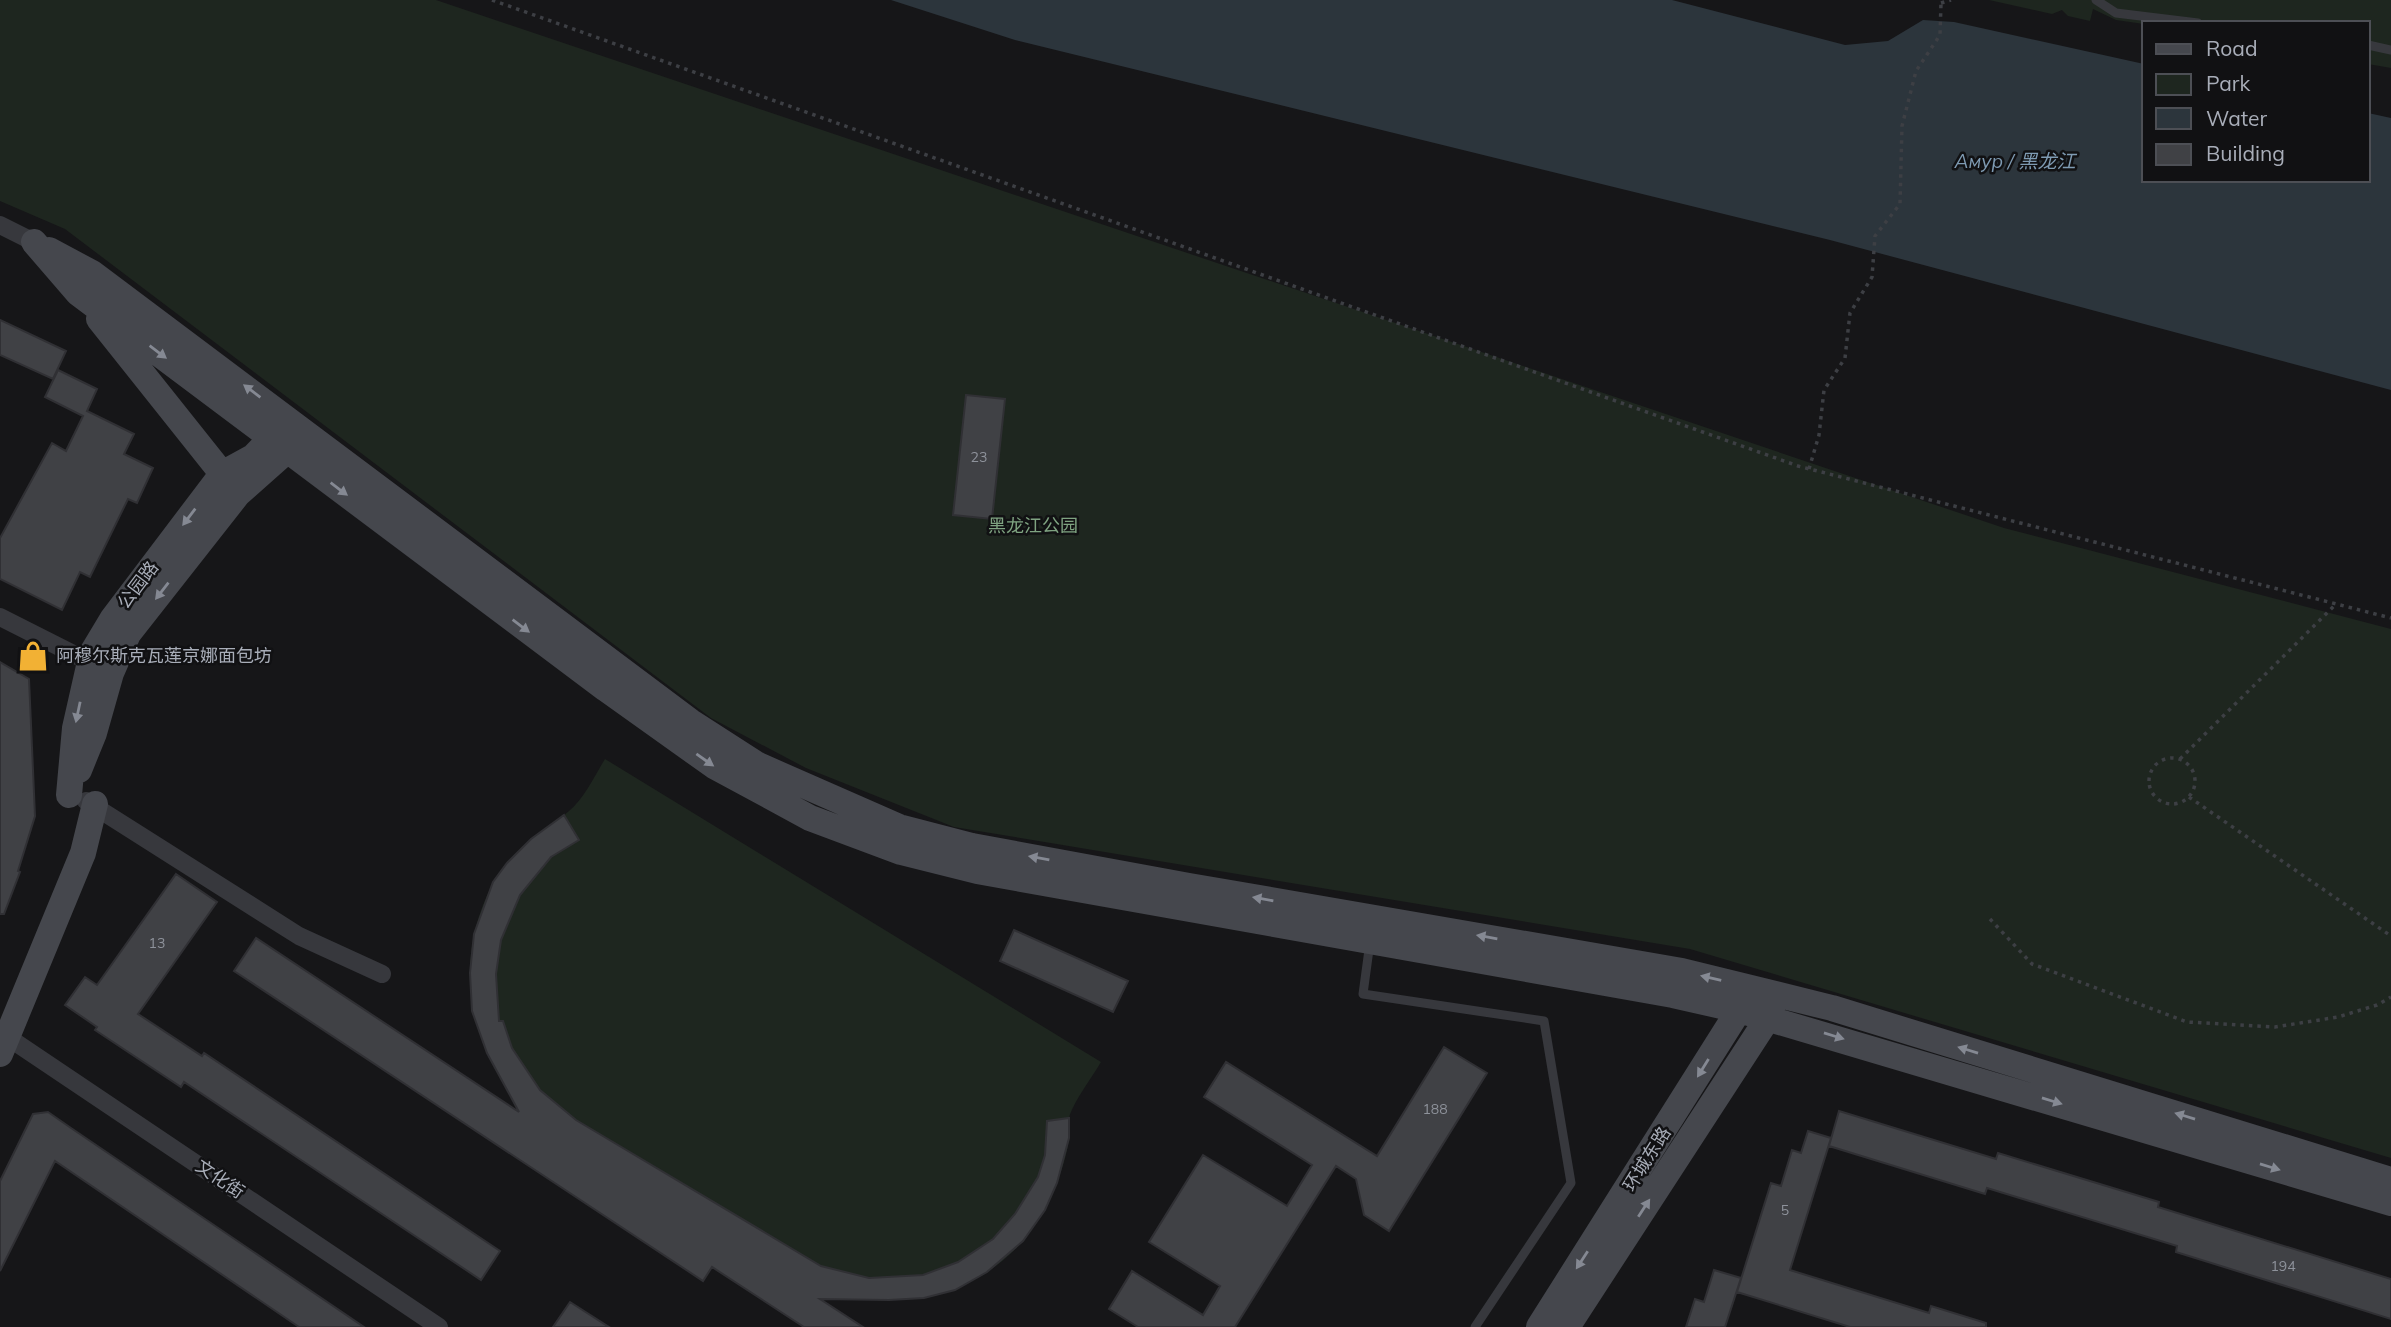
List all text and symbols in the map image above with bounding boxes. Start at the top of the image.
legend [2142,21,2370,182]
text: Road [2206,35,2257,61]
text: Park [2206,70,2250,96]
text: Water [2206,105,2267,131]
text: Building [2206,140,2285,166]
water label: Амур / 黑龙江 [1954,149,2077,173]
one-way arrow [149,345,167,359]
one-way arrow [243,384,261,399]
house number: 23 [971,448,987,466]
one-way arrow [330,482,348,496]
one-way arrow [182,508,196,526]
park label: 黑龙江公园 [988,514,1078,537]
street label: 公园路 [112,556,163,613]
one-way arrow [155,582,169,600]
one-way arrow [512,618,530,633]
shop icon: 阿穆尔斯克瓦莲京娜面包坊 [16,639,50,673]
place label: 阿穆尔斯克瓦莲京娜面包坊 [56,644,272,667]
one-way arrow [72,701,83,723]
one-way arrow [696,753,714,767]
one-way arrow [1028,852,1050,863]
one-way arrow [1252,893,1274,904]
one-way arrow [1476,931,1498,942]
house number: 13 [149,934,165,952]
one-way arrow [1700,972,1722,983]
one-way arrow [1823,1032,1844,1042]
one-way arrow [1957,1044,1978,1054]
one-way arrow [1697,1058,1710,1077]
one-way arrow [2041,1097,2062,1107]
house number: 188 [1422,1100,1448,1118]
one-way arrow [2175,1111,2196,1121]
street label: 环城东路 [1618,1122,1675,1195]
street label: 文化街 [191,1154,249,1203]
one-way arrow [2259,1162,2280,1172]
one-way arrow [1637,1199,1651,1217]
house number: 5 [1781,1201,1789,1219]
one-way arrow [1576,1251,1589,1270]
house number: 194 [2270,1257,2296,1275]

